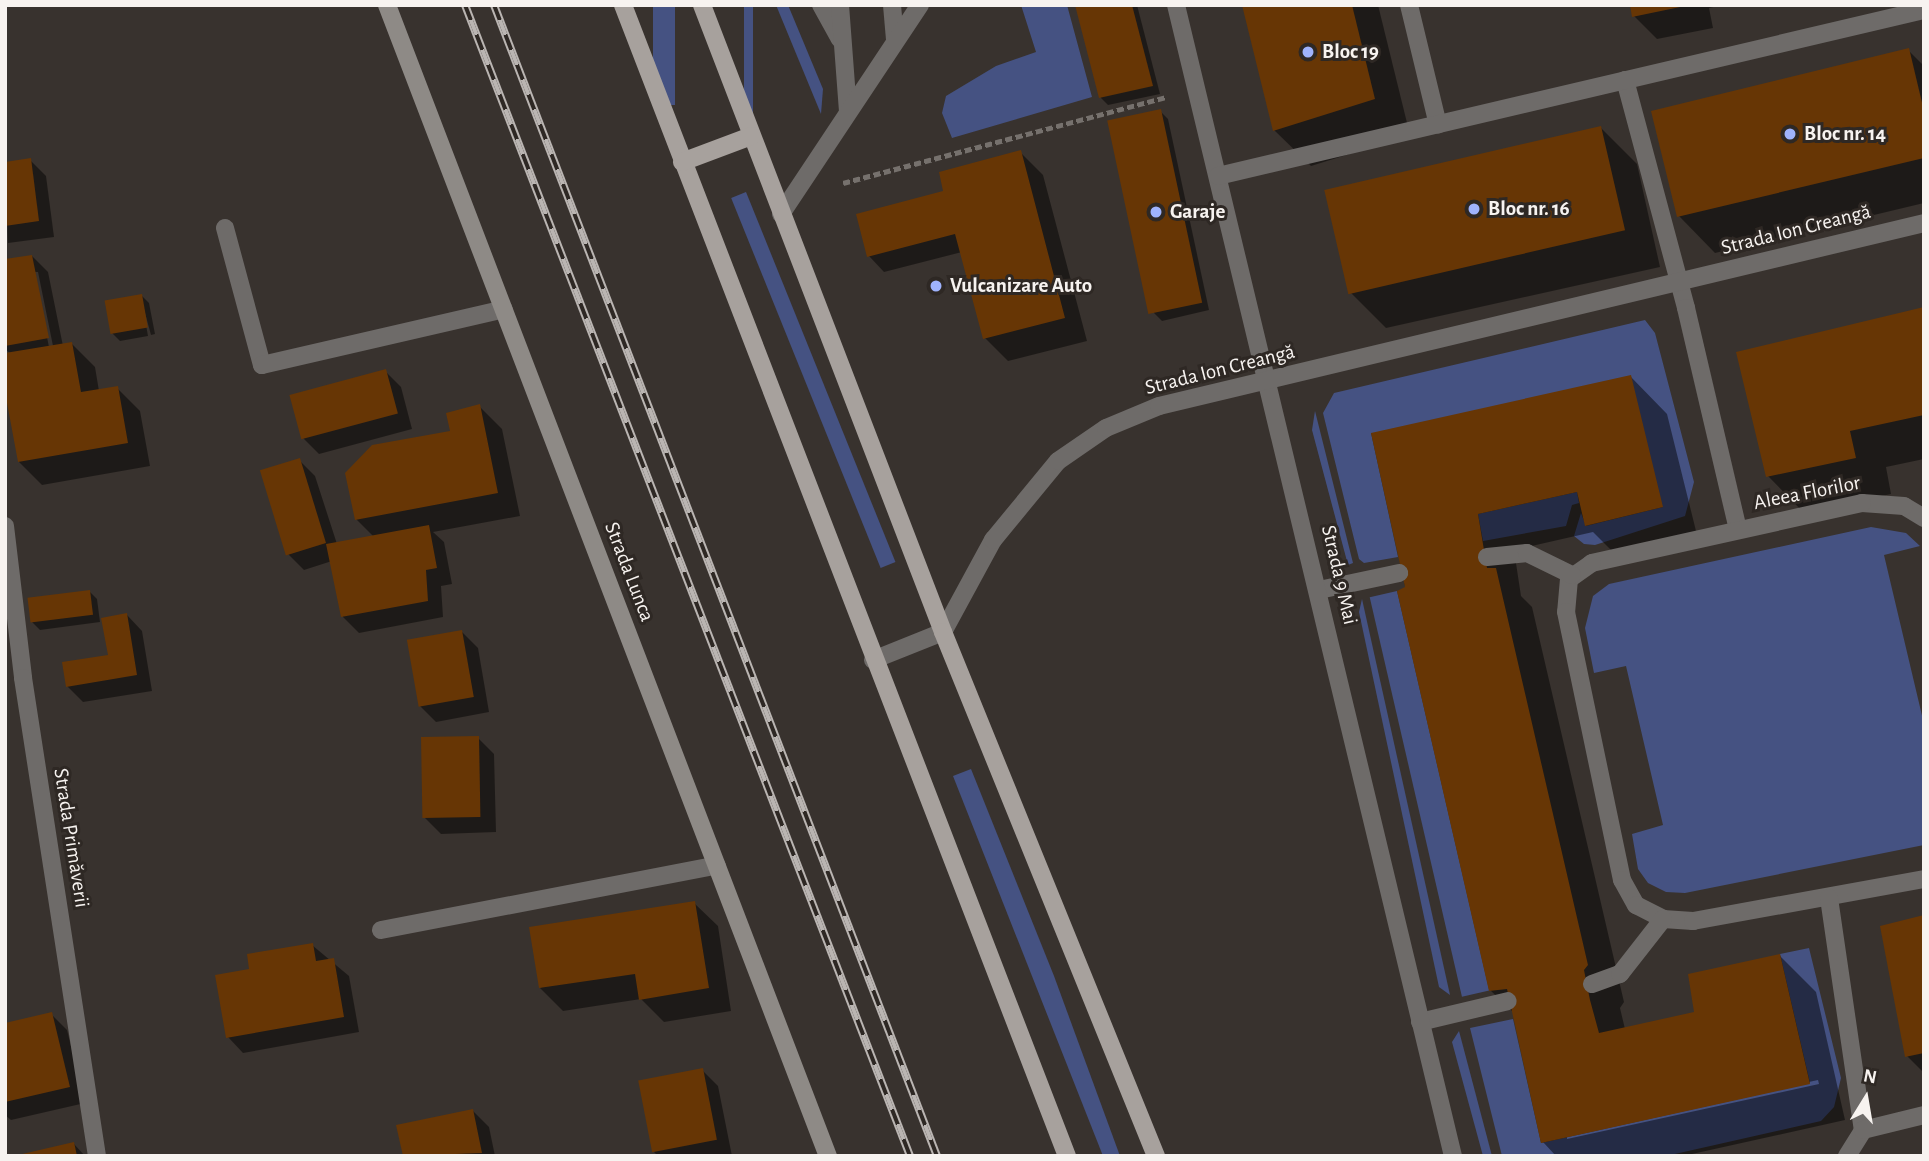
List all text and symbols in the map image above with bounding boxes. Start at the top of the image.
place label: Bloc 19 [1322,39,1379,65]
marker: Bloc 19 [1300,44,1316,60]
place label: Bloc nr. 14 [1804,121,1886,147]
marker: Bloc nr. 14 [1782,126,1798,142]
place label: Bloc nr. 16 [1488,196,1570,222]
place label: Garaje [1170,199,1225,225]
street label: Strada Ion Creangă [1719,199,1873,261]
marker: Bloc nr. 16 [1466,201,1482,217]
marker: Garaje [1148,204,1164,220]
place label: Vulcanizare Auto [950,273,1092,299]
marker: Vulcanizare Auto [928,278,944,294]
street label: Strada Ion Creangă [1143,339,1297,401]
street label: Aleea Florilor [1752,470,1862,516]
street label: Strada Lunca [599,519,659,625]
street label: Strada 9 Mai [1315,523,1363,627]
street label: Strada Primăverii [48,766,94,910]
north arrow [1831,1063,1901,1133]
text: N [1862,1066,1878,1087]

